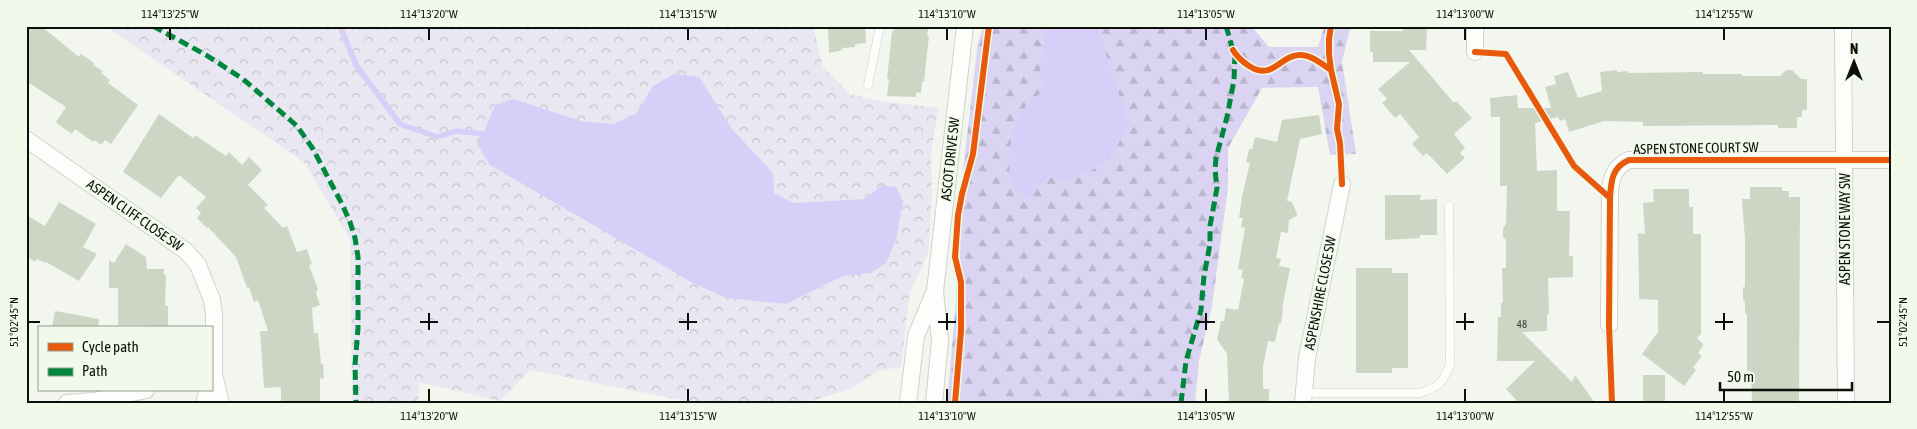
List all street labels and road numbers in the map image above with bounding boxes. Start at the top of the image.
street label: ASCOT DRIVE SW [938,116,962,202]
street label: ASPEN STONE COURT SW [1633,139,1760,157]
street label: ASPEN STONE WAY SW [1837,172,1853,285]
street label: ASPEN CLIFF CLOSE SW [84,176,187,255]
street label: ASPENSHIRE CLOSE SW [1301,234,1339,351]

